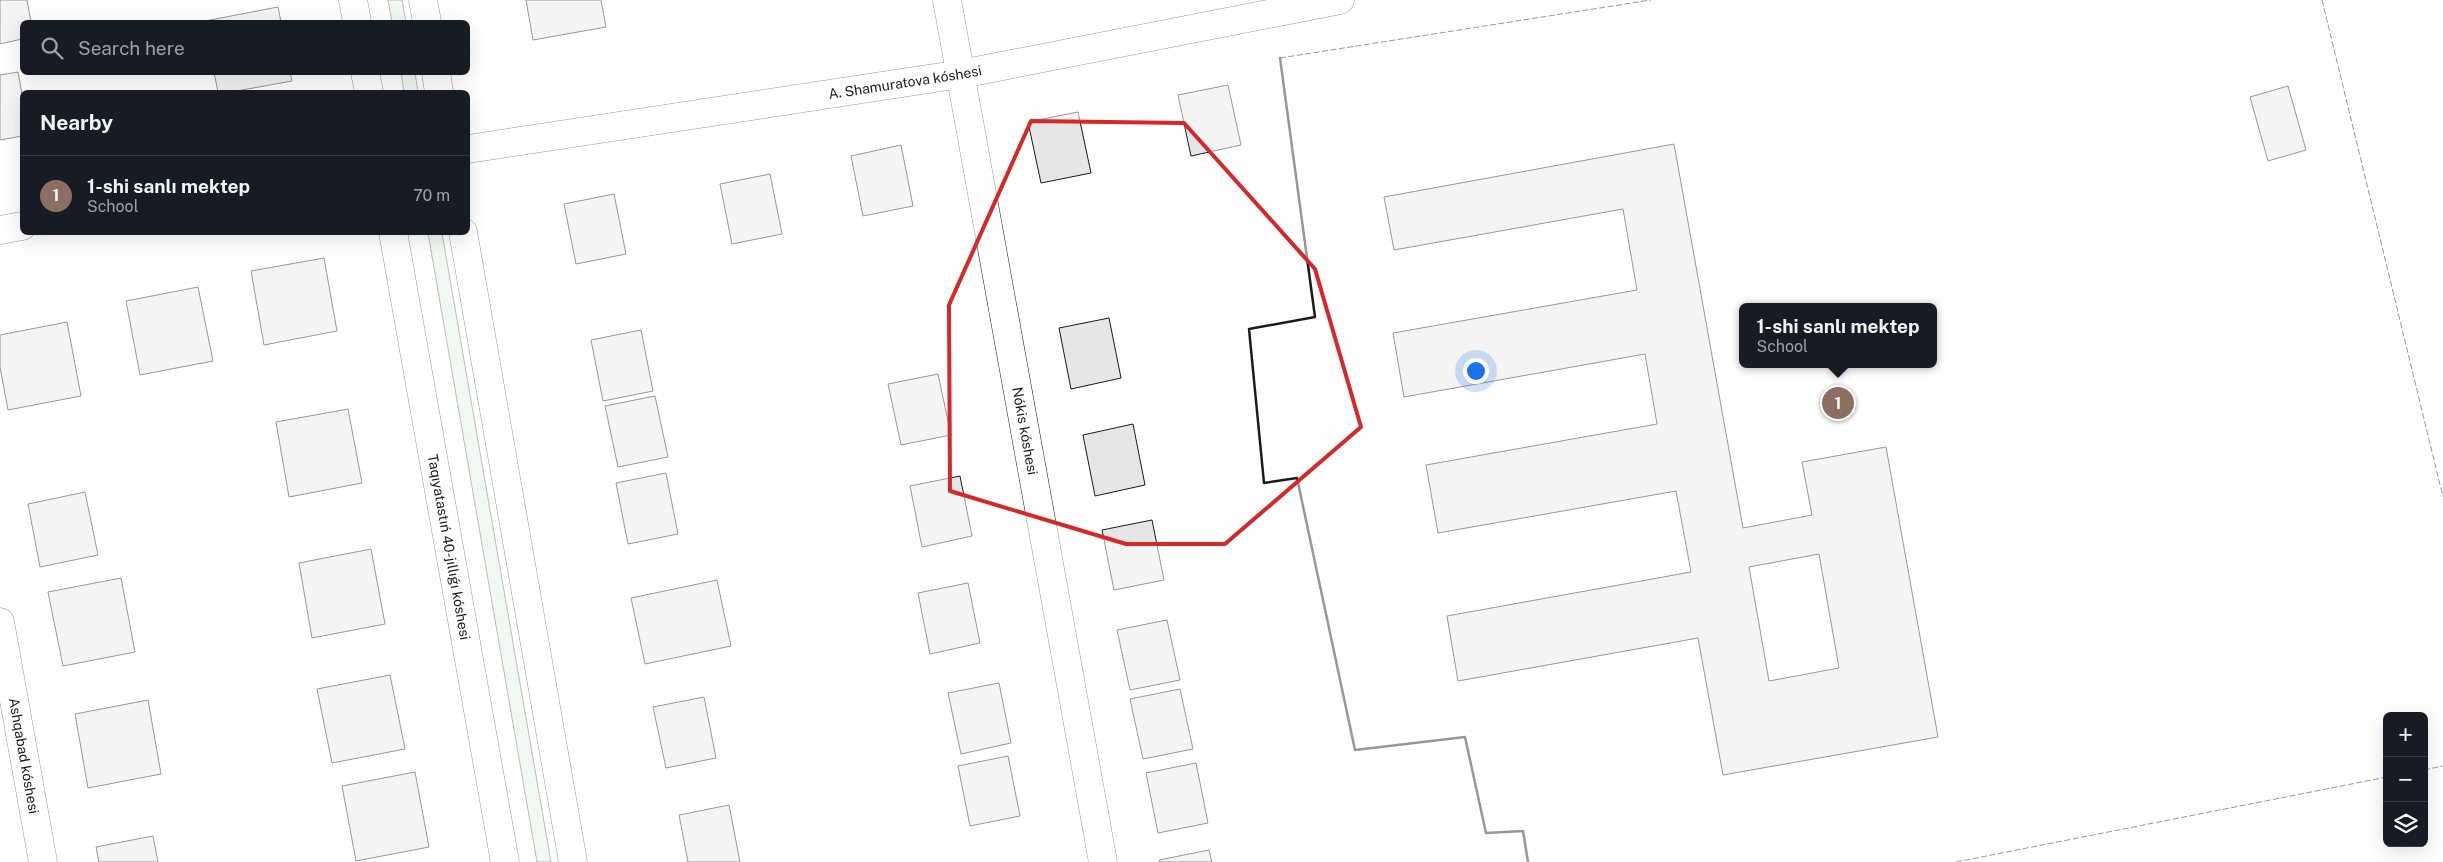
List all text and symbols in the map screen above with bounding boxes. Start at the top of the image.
search box [20,20,470,75]
icon: search [38,34,66,62]
text: Search here [78,37,185,59]
street label: A. Shamuratova kóshesi [827,62,983,102]
text: Nearby [40,110,113,135]
text: 1-shi sanlı mektep [87,175,250,197]
text: 1 [53,186,59,205]
text: 70 m [413,186,450,205]
text: School [87,197,138,216]
popup [1739,303,1937,368]
text: 1-shi sanlı mektep [1756,315,1920,337]
text: School [1756,337,1808,356]
your location [1463,358,1489,384]
pin: 1 [1822,384,1854,422]
street label: Nókis kóshesi [1009,386,1041,476]
street label: Taqıyatastıń 40-jıllıǵı kóshesi [425,453,473,641]
street label: Ashqabad kóshesi [6,696,42,815]
map controls [2383,712,2428,847]
button: + [2383,712,2428,757]
button: − [2383,757,2428,802]
button: layers [2383,802,2428,847]

